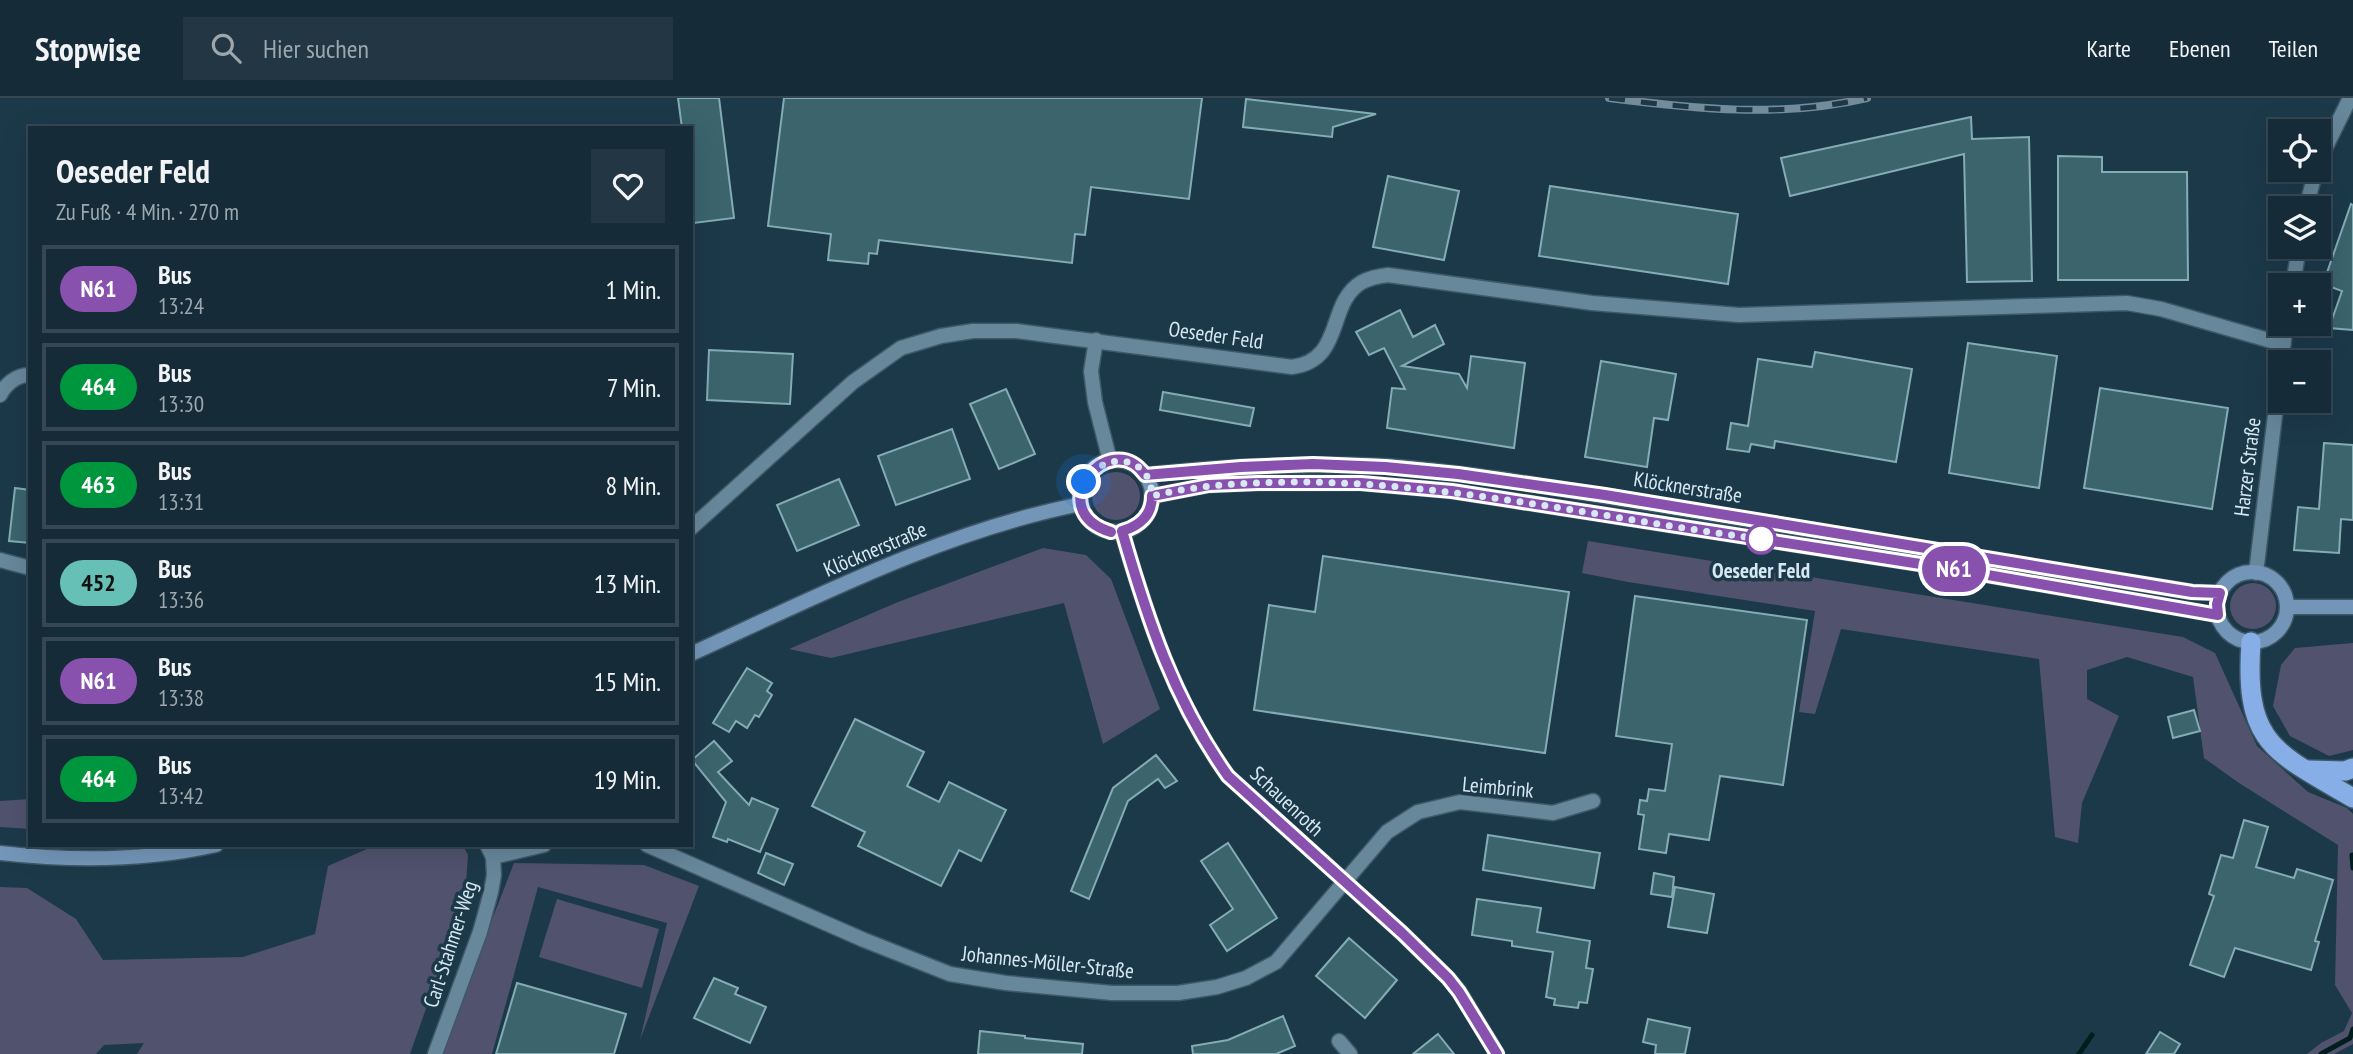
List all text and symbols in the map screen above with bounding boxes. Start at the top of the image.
search box [183,17,673,80]
text: Stopwise [35,27,141,70]
icon: search [207,29,245,67]
text: Hier suchen [263,32,369,65]
text: Karte [2087,33,2131,64]
text: Ebenen [2169,33,2231,64]
text: Teilen [2269,33,2318,64]
map controls [2268,119,2331,413]
button: locate [2268,119,2331,182]
text: Oeseder Feld [56,149,210,192]
button: heart [591,149,665,223]
button: layers [2268,196,2331,259]
text: Zu Fuß · 4 Min. · 270 m [56,197,239,226]
text: Bus [158,258,191,291]
text: N61 [81,273,116,304]
text: 1 Min. [606,273,661,306]
button: + [2268,273,2331,336]
text: 13:24 [158,291,204,320]
street label: Oeseder Feld [1167,315,1265,355]
button: − [2268,350,2331,413]
text: Bus [158,356,191,389]
text: 464 [81,371,116,402]
text: 7 Min. [607,371,661,404]
text: 13:30 [158,389,204,418]
street label: Harzer Straße [2228,416,2266,518]
text: Bus [158,454,191,487]
your location [1066,464,1101,499]
street label: Klöcknerstraße [1632,465,1744,509]
text: 463 [81,469,116,500]
text: 8 Min. [606,469,661,502]
text: 13:31 [158,487,204,516]
street label: Klöcknerstraße [819,515,931,583]
marker: Oeseder Feld [1746,524,1776,554]
line badge: N61 [1914,546,1994,592]
text: Bus [158,552,191,585]
text: N61 [1936,553,1972,584]
place label: Oeseder Feld [1712,557,1810,584]
text: 452 [81,567,116,598]
text: 13 Min. [594,567,661,600]
text: 13:36 [158,585,204,614]
text: Bus [158,650,191,683]
text: N61 [81,665,116,696]
text: 15 Min. [594,665,661,698]
text: 13:38 [158,683,204,712]
text: Bus [158,748,191,781]
street label: Schauenroth [1245,760,1329,842]
text: 464 [81,763,116,794]
text: 19 Min. [594,763,661,796]
street label: Leimbrink [1461,770,1535,804]
text: 13:42 [158,781,204,810]
street label: Carl-Stahmer-Weg [417,877,483,1011]
street label: Johannes-Möller-Straße [960,939,1135,984]

